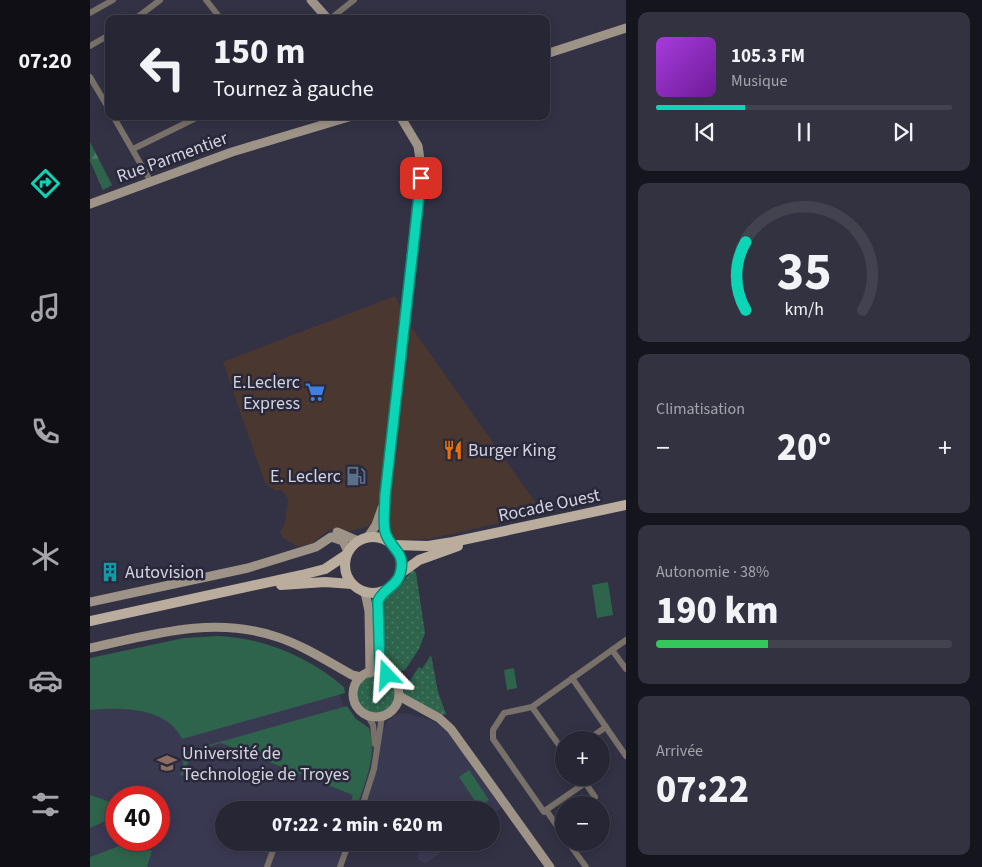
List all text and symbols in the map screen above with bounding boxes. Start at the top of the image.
text: 150 m [213,27,305,77]
icon: left [130,35,195,100]
text: 105.3 FM [731,43,805,70]
text: 07:20 [18,45,72,77]
text: Musique [731,70,788,92]
text: Tournez à gauche [213,73,374,105]
icon: previous [691,118,719,146]
icon: pause [790,118,818,146]
icon: next [889,118,917,146]
street label: Rue Parmentier [113,126,232,189]
pin [400,157,442,199]
icon: arrive [407,164,435,192]
icon: directions [28,166,63,201]
text: 35 [777,236,831,310]
icon: music [28,290,63,325]
text: km/h [784,297,824,322]
place label: E.Leclerc Express [233,370,300,416]
supermarket icon: E.Leclerc Express [304,381,326,403]
text: Climatisation [656,398,745,420]
icon: phone [28,414,63,449]
text: 20° [777,421,831,475]
text: − [656,428,670,468]
text: + [938,428,952,468]
place label: Burger King [468,438,556,463]
restaurant icon: Burger King [442,439,464,461]
place label: E. Leclerc [270,464,341,489]
fuel station icon: E. Leclerc [345,465,367,487]
street label: Rocade Ouest [496,483,602,528]
icon: climate [28,539,63,574]
place label: Autovision [125,560,204,585]
building icon: Autovision [99,561,121,583]
text: Autonomie · 38% [656,561,769,583]
text: 190 km [656,584,778,638]
position arrow [360,648,412,700]
icon: car [28,663,63,698]
map controls [555,731,610,851]
button: + [555,731,610,786]
text: Arrivée [656,740,703,762]
place label: Université de Technologie de Troyes [182,741,349,787]
school or university icon: Université de Technologie de Troyes [156,752,178,774]
text: 07:22 [656,763,749,817]
speed limit sign: 40 [105,786,170,851]
icon: filters [28,787,63,822]
button: − [555,796,610,851]
text: 07:22 · 2 min · 620 m [272,812,443,839]

